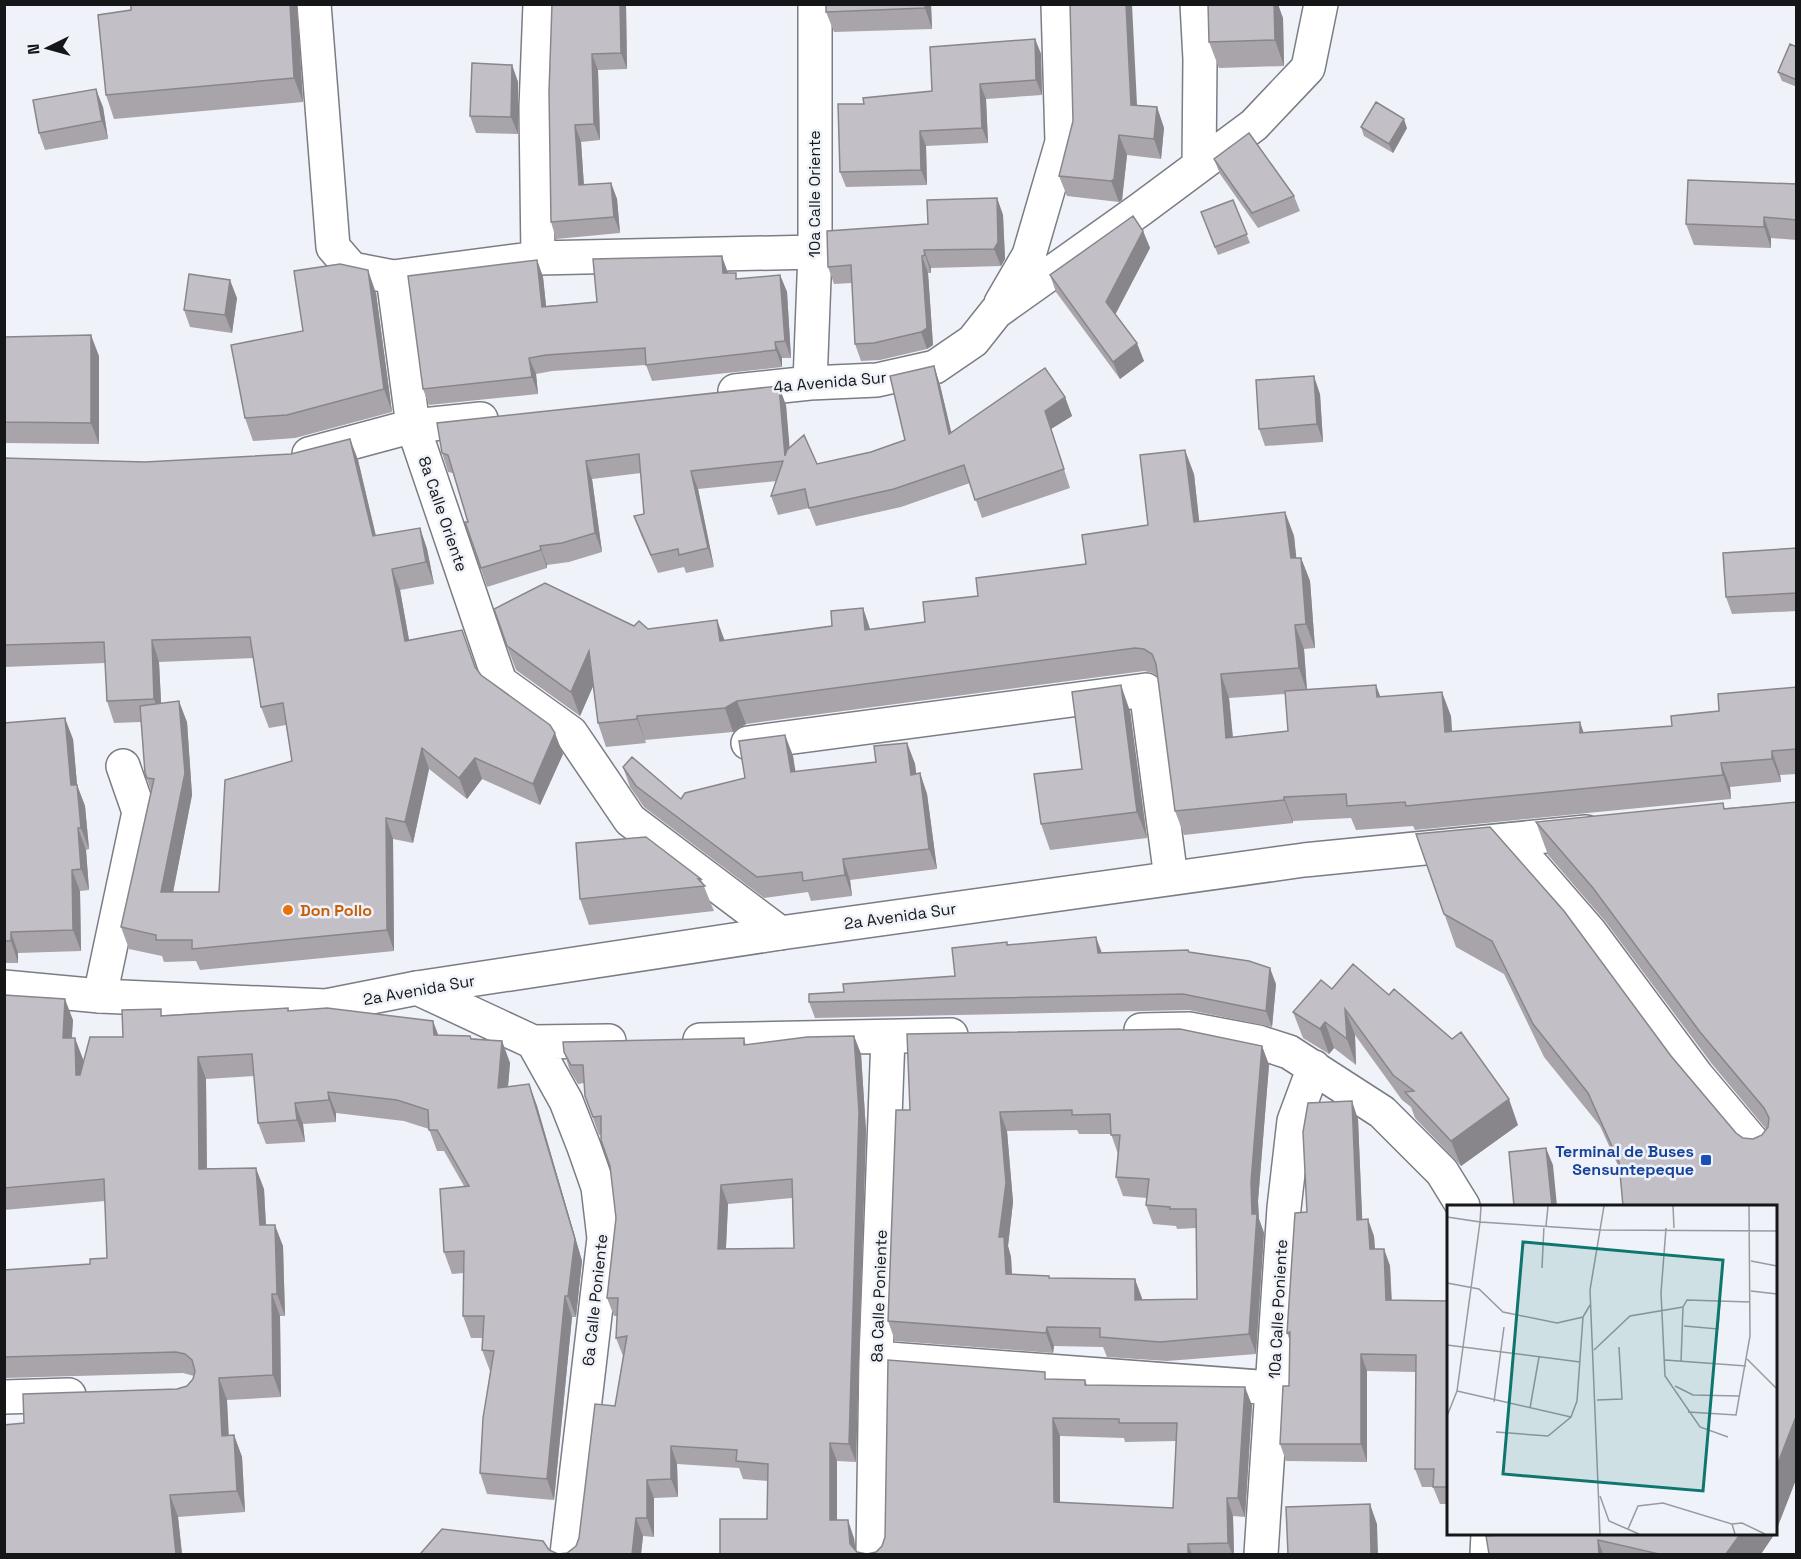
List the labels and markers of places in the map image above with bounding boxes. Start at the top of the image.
place label: Don Pollo [300,900,372,921]
marker: Don Pollo [281,903,295,917]
place label: Terminal de Buses Sensuntepeque [1555,1141,1694,1180]
marker: Terminal de Buses Sensuntepeque [1699,1153,1713,1167]

